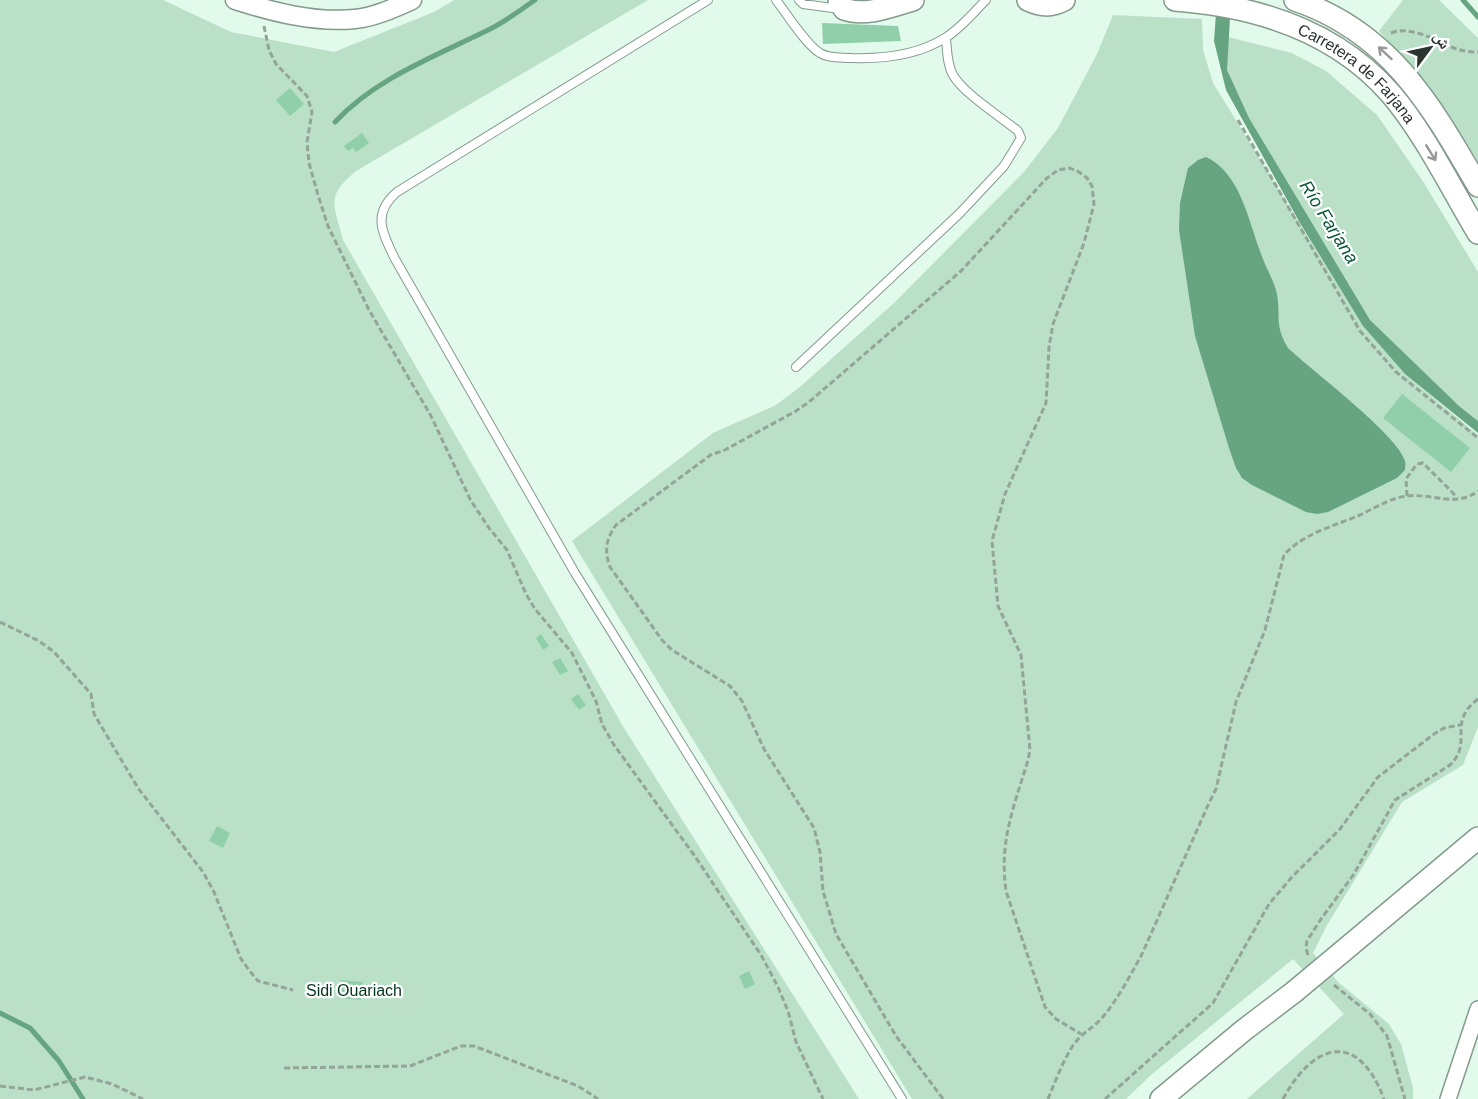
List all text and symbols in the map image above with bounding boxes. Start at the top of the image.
north arrow [1400,18,1460,78]
street label: Carretera de Farjana [1295,21,1418,127]
text: ش [1430,28,1454,52]
one-way arrow [1377,46,1392,60]
one-way arrow [1425,144,1437,161]
water label: Río Farjana [1296,177,1362,267]
park label: Sidi Ouariach [306,982,402,999]

